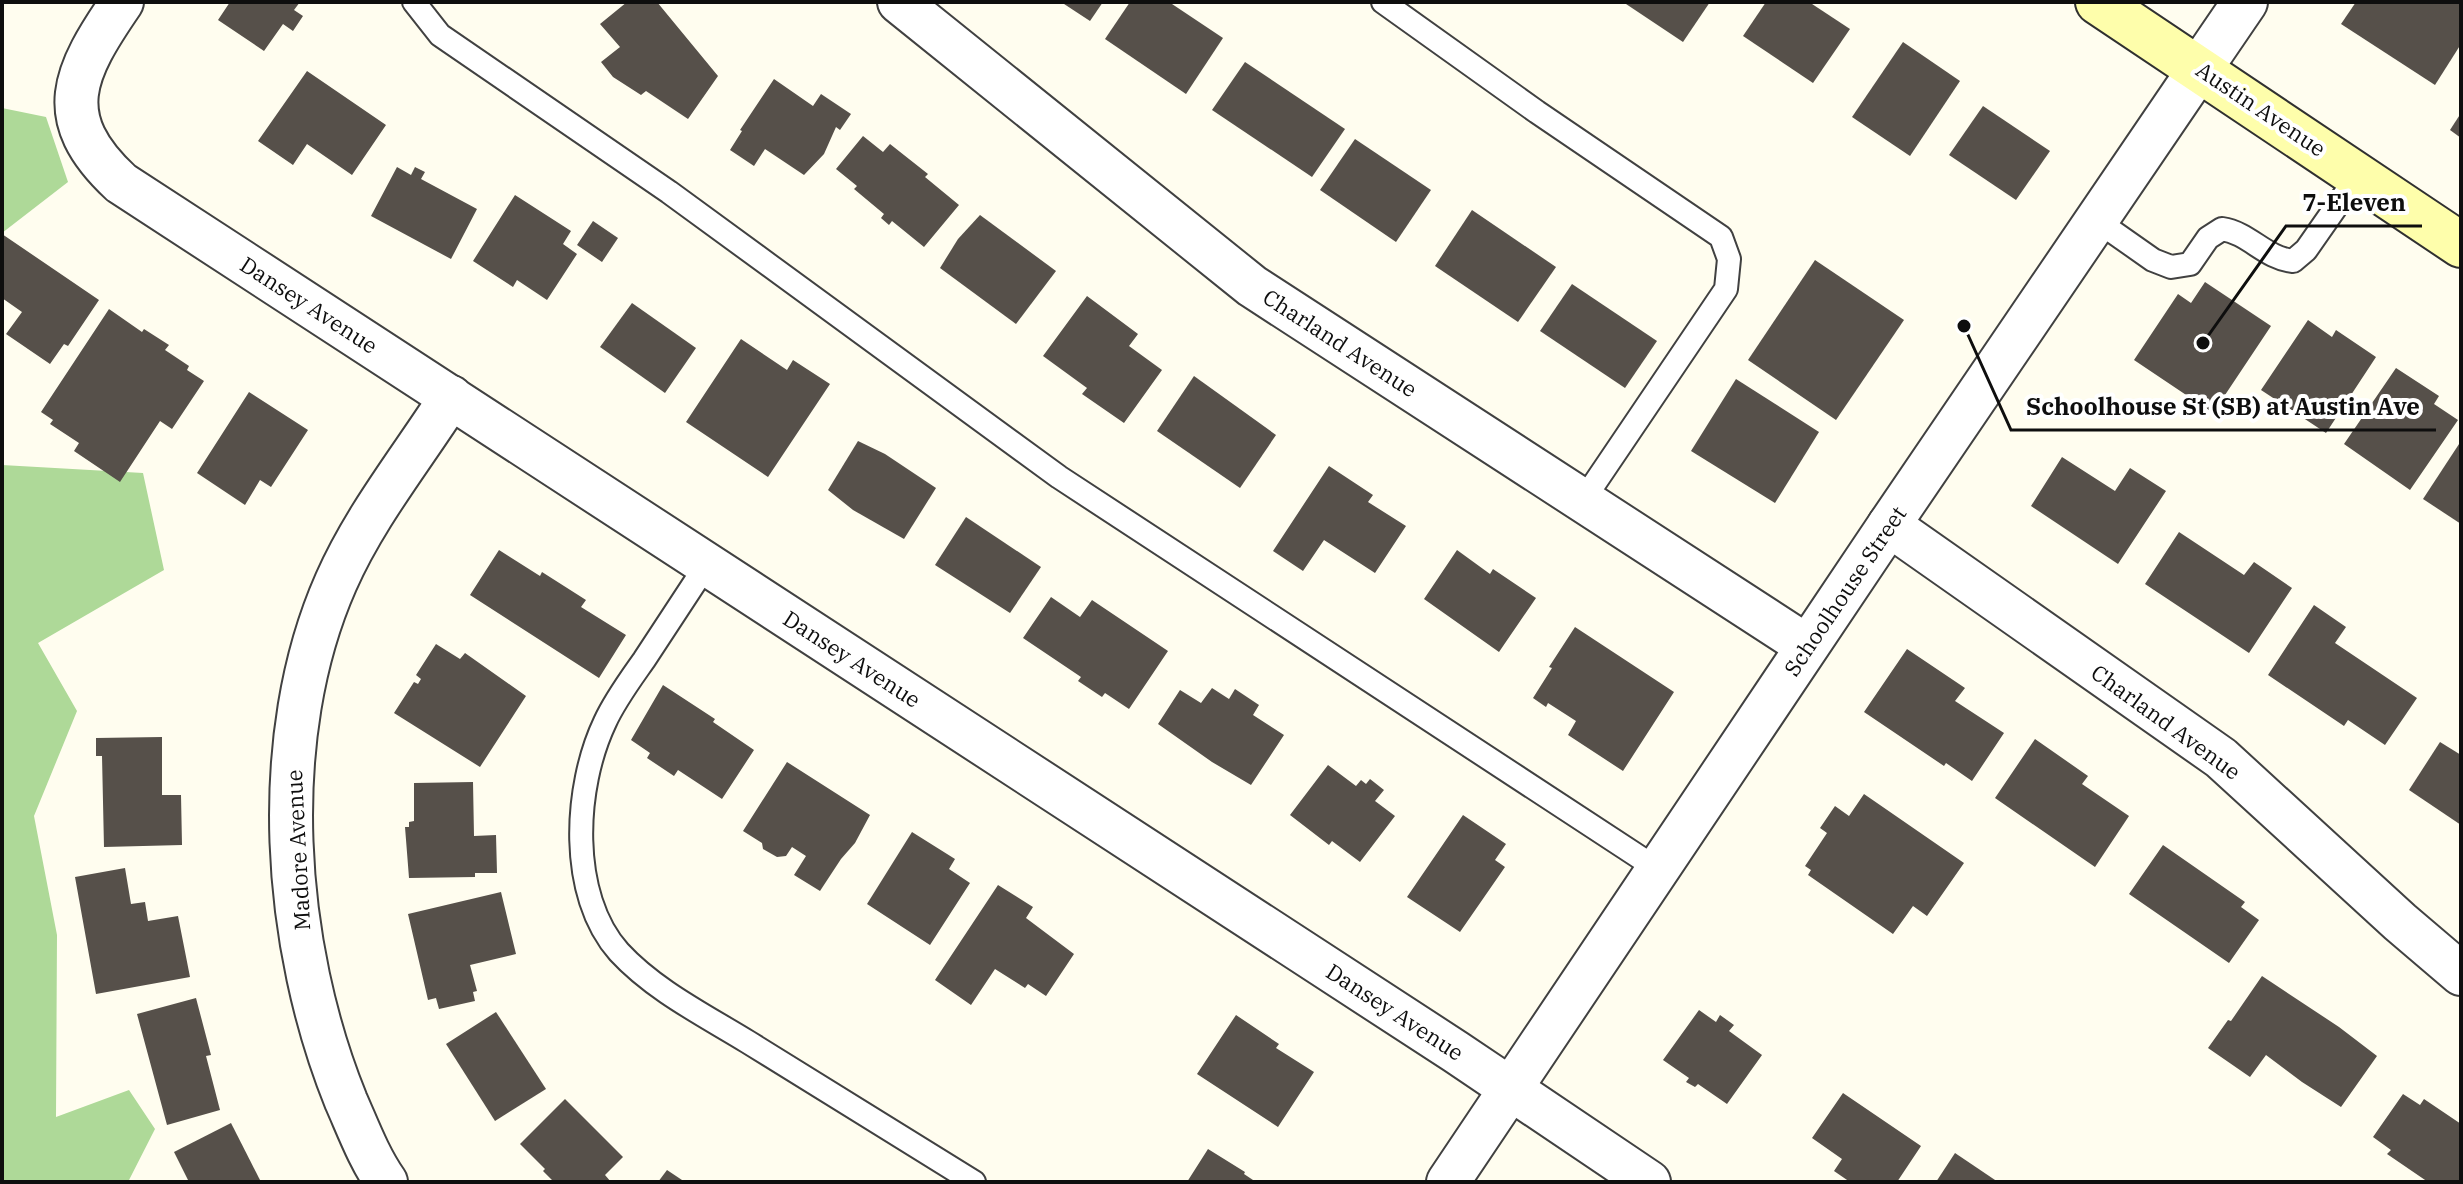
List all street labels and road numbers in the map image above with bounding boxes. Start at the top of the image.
street label: Austin Avenue [2191,55,2332,163]
street label: Dansey Avenue [235,249,384,360]
street label: Charland Avenue [1258,282,1423,403]
street label: Schoolhouse Street [1777,500,1912,681]
street label: Dansey Avenue [778,603,927,714]
street label: Charland Avenue [2086,657,2247,786]
street label: Madore Avenue [279,769,316,931]
street label: Dansey Avenue [1321,956,1470,1067]

